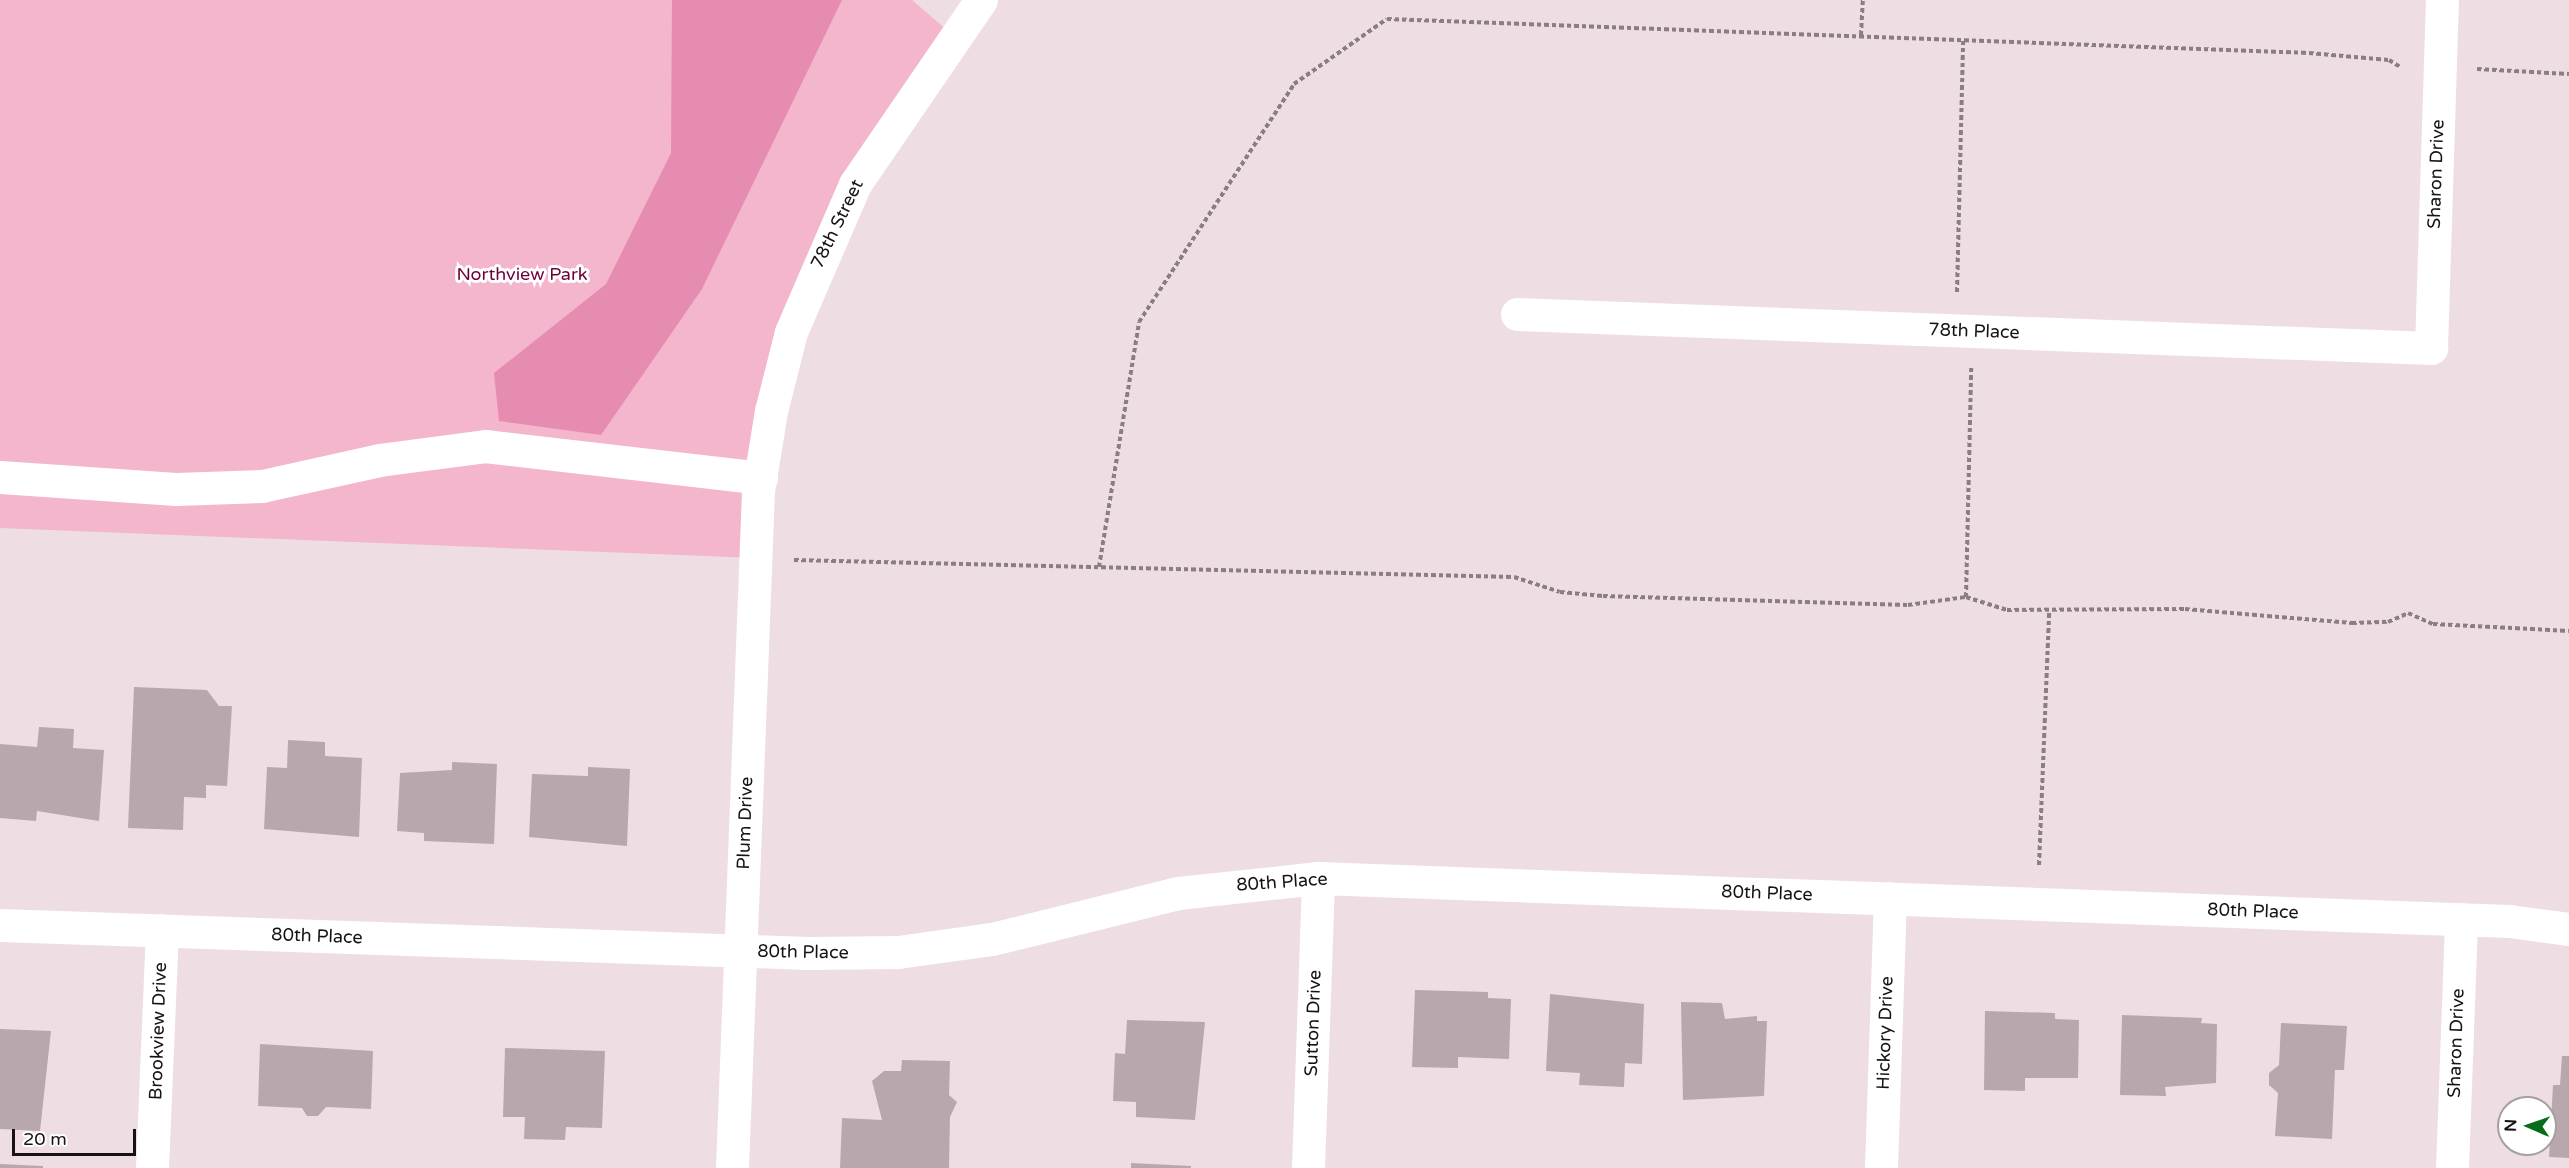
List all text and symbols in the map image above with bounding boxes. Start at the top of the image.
street label: Sharon Drive [2423,119,2449,229]
street label: 78th Street [806,176,868,272]
park label: Northview Park [456,263,588,285]
street label: 78th Place [1928,319,2020,343]
street label: Plum Drive [733,776,757,870]
street label: 80th Place [1236,868,1328,896]
street label: 80th Place [1721,881,1813,905]
street label: 80th Place [2207,899,2299,923]
street label: 80th Place [271,924,363,948]
street label: 80th Place [757,940,849,964]
street label: Brookview Drive [145,962,171,1100]
street label: Sutton Drive [1300,969,1326,1077]
street label: Hickory Drive [1872,976,1898,1090]
street label: Sharon Drive [2443,988,2469,1098]
north arrow [2497,1096,2557,1156]
scale bar [15,1117,140,1155]
text: N [2501,1119,2521,1132]
text: 20 m [23,1128,67,1150]

